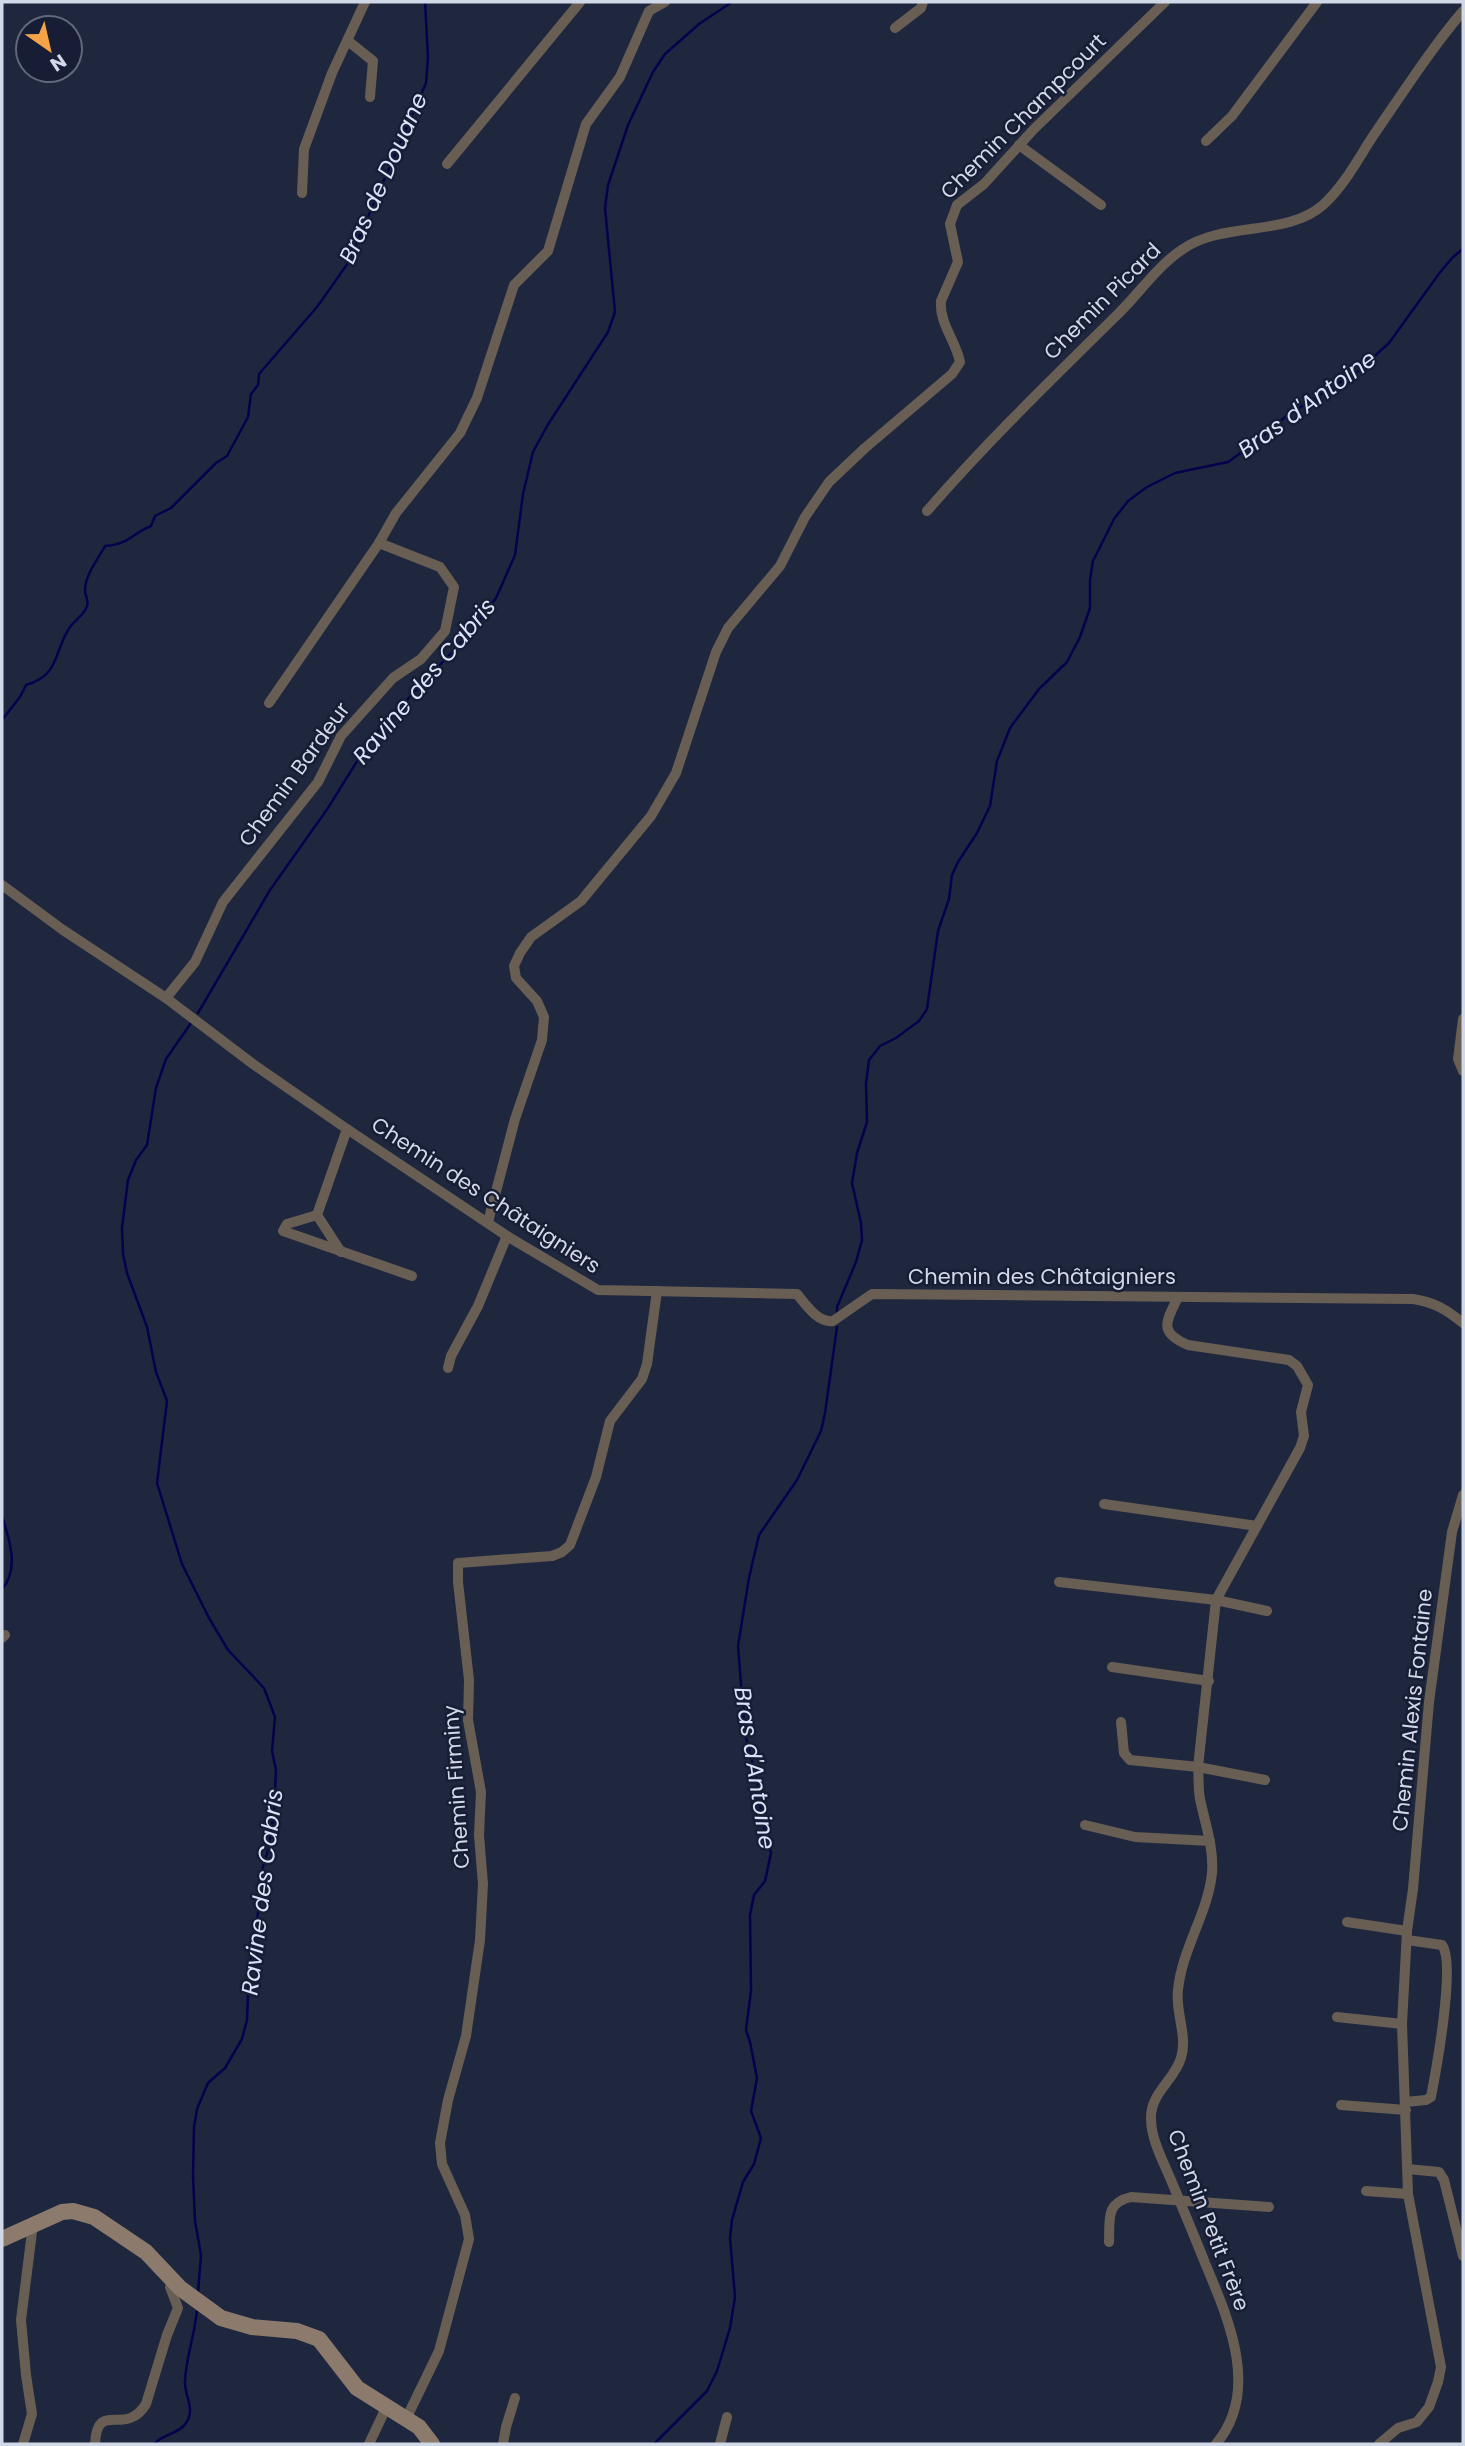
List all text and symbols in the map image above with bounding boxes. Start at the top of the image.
north arrow [14,14,84,84]
street label: Chemin Champcourt [934,27,1112,205]
text: N [45,47,72,78]
water label: Bras de Douane [331,87,435,269]
street label: Chemin Picard [1037,236,1167,366]
water label: Bras d'Antoine [1231,343,1383,465]
water label: Ravine des Cabris [345,591,503,771]
street label: Chemin Bardeur [232,696,356,852]
street label: Chemin des Châtaigniers [366,1110,606,1280]
street label: Chemin des Châtaigniers [908,1262,1176,1291]
street label: Chemin Alexis Fontaine [1385,1587,1439,1833]
water label: Bras d'Antoine [726,1684,784,1852]
street label: Chemin Firminy [436,1704,476,1870]
water label: Ravine des Cabris [233,1787,291,1997]
street label: Chemin Petit Frère [1161,2125,1257,2315]

